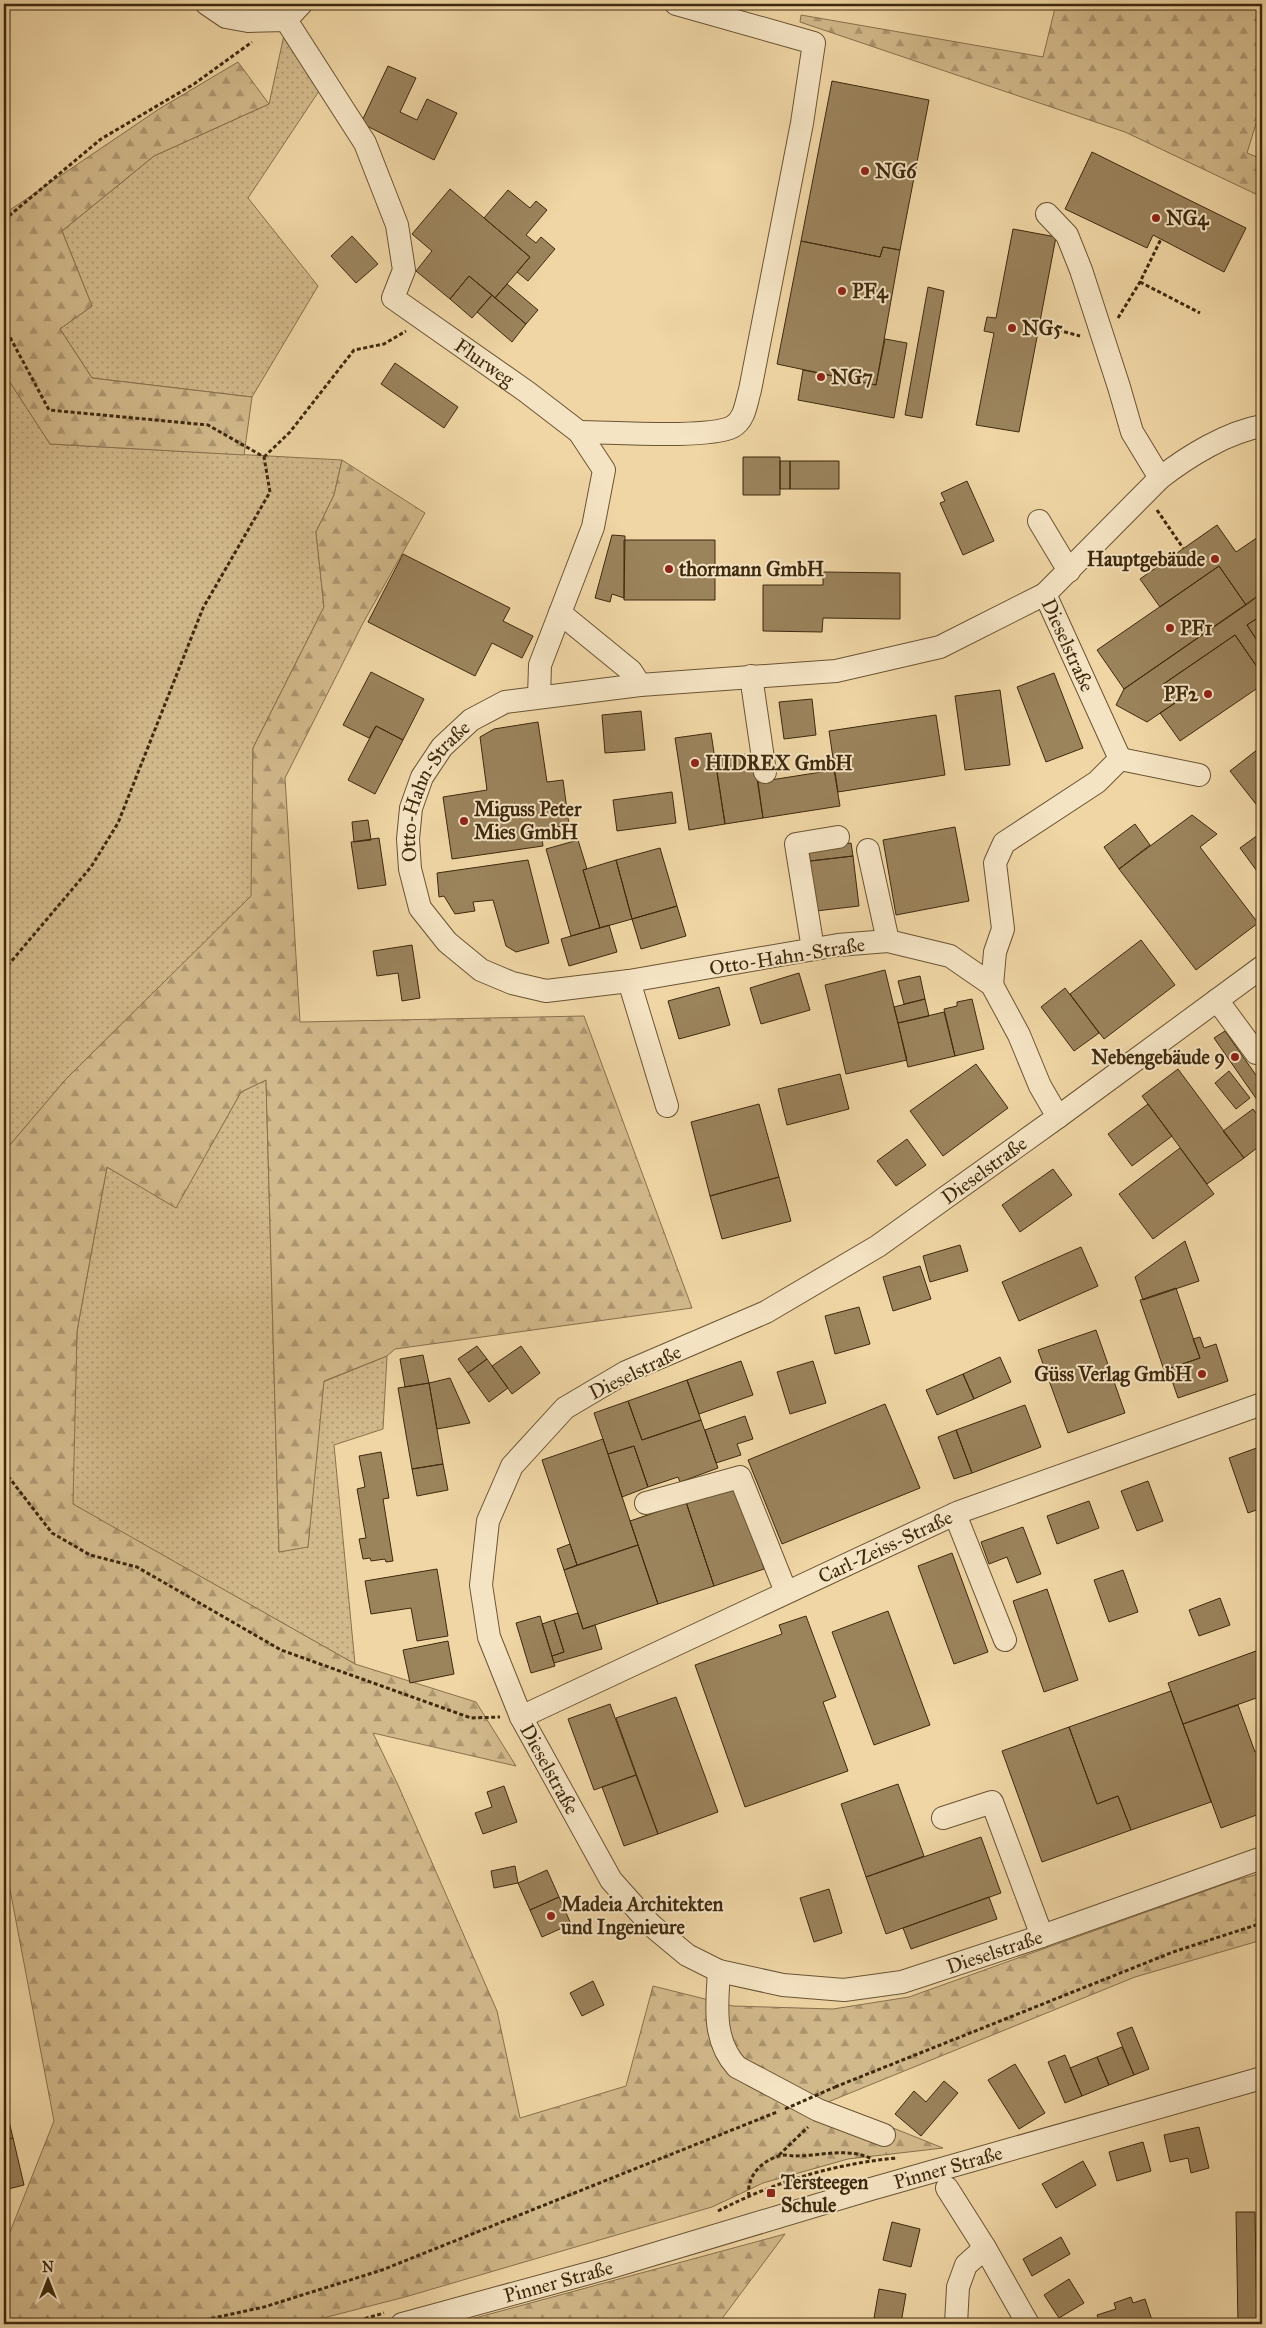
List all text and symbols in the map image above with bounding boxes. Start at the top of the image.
place label: NG6 [875,159,918,183]
marker: NG6 [859,165,871,177]
place label: NG4 [1166,206,1209,231]
marker: NG4 [1150,212,1162,224]
place label: PF4 [852,279,889,304]
marker: PF4 [836,285,848,297]
place label: NG5 [1022,316,1063,340]
marker: NG5 [1006,322,1018,334]
street label: Flurweg [450,333,519,393]
place label: NG7 [831,365,873,389]
marker: NG7 [815,371,827,383]
place label: Hauptgebäude [1087,547,1206,572]
marker: Hauptgebäude [1209,553,1221,565]
place label: thormann GmbH [678,557,824,581]
marker: thormann GmbH [663,563,675,575]
street label: Dieselstraße [1037,595,1100,695]
place label: PF1 [1180,616,1213,640]
marker: PF1 [1164,622,1176,634]
place label: PF2 [1164,682,1199,706]
marker: PF2 [1202,688,1214,700]
street label: Otto-Hahn-Straße [396,715,475,863]
place label: HIDREX GmbH [705,751,853,775]
marker: HIDREX GmbH [689,757,701,769]
place label: Miguss Peter Mies GmbH [474,797,582,844]
marker: Miguss Peter Mies GmbH [458,815,470,827]
street label: Otto-Hahn-Straße [708,932,866,980]
place label: Nebengebäude 9 [1091,1045,1225,1070]
marker: Nebengebäude 9 [1229,1051,1241,1063]
street label: Dieselstraße [937,1131,1031,1209]
street label: Dieselstraße [585,1339,685,1405]
place label: Güss Verlag GmbH [1034,1362,1192,1387]
marker: Güss Verlag GmbH [1196,1368,1208,1380]
street label: Carl-Zeiss-Straße [814,1505,956,1588]
street label: Dieselstraße [515,1720,584,1818]
place label: Madeia Architekten und Ingenieure [560,1892,723,1940]
marker: Madeia Architekten und Ingenieure [545,1910,557,1922]
street label: Dieselstraße [943,1925,1045,1979]
street label: Pinner Straße [891,2140,1005,2194]
place label: Tersteegen Schule [780,2170,869,2217]
marker: Tersteegen Schule [765,2187,777,2199]
street label: Pinner Straße [501,2255,615,2308]
north arrow [22,2256,72,2306]
text: N [42,2259,54,2276]

